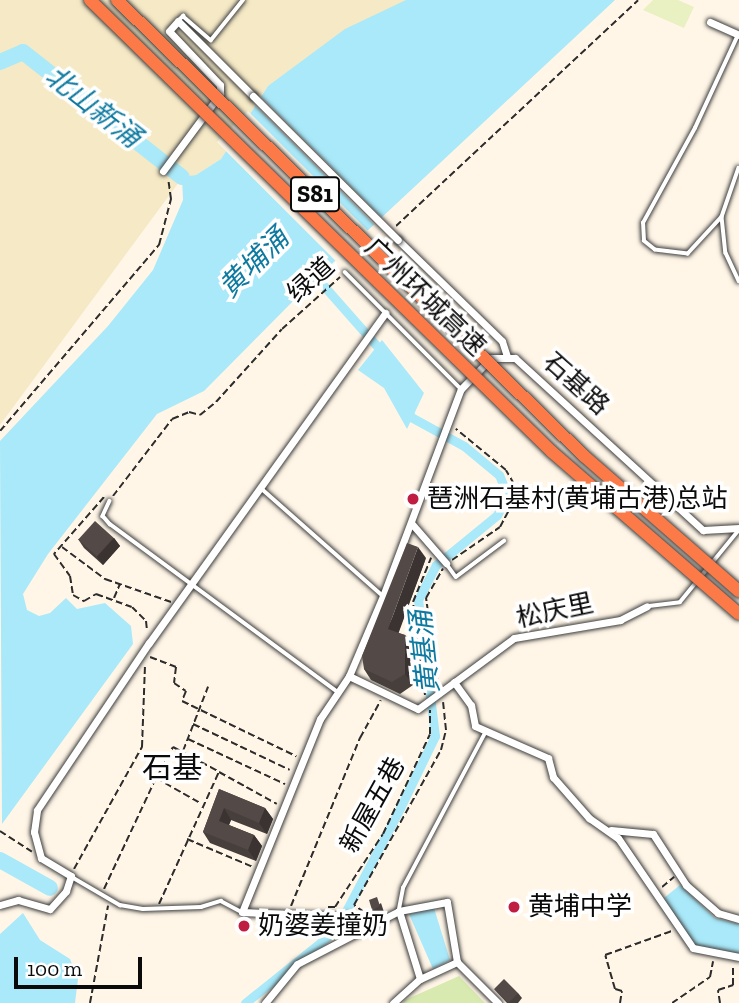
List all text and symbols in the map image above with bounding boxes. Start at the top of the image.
water label: 北山新涌 [39,59,147,155]
road number: S81 [289,174,341,214]
water label: 黄埔涌 [212,221,296,305]
street label: 广州环城高速 [358,232,492,362]
street label: 绿道 [281,251,341,309]
street label: 石基路 [537,346,615,422]
place label: 琶洲石基村(黄埔古港)总站 [427,483,727,515]
marker: 琶洲石基村(黄埔古港)总站 [405,491,421,507]
street label: 松庆里 [514,588,596,634]
water label: 黄基涌 [404,608,446,696]
district label: 石基 [142,750,202,786]
street label: 新屋五巷 [334,752,412,858]
place label: 黄埔中学 [528,891,632,923]
marker: 黄埔中学 [506,899,522,915]
place label: 奶婆姜撞奶 [258,910,388,942]
marker: 奶婆姜撞奶 [236,918,252,934]
scale bar [18,944,145,988]
text: 100 m [27,956,82,981]

